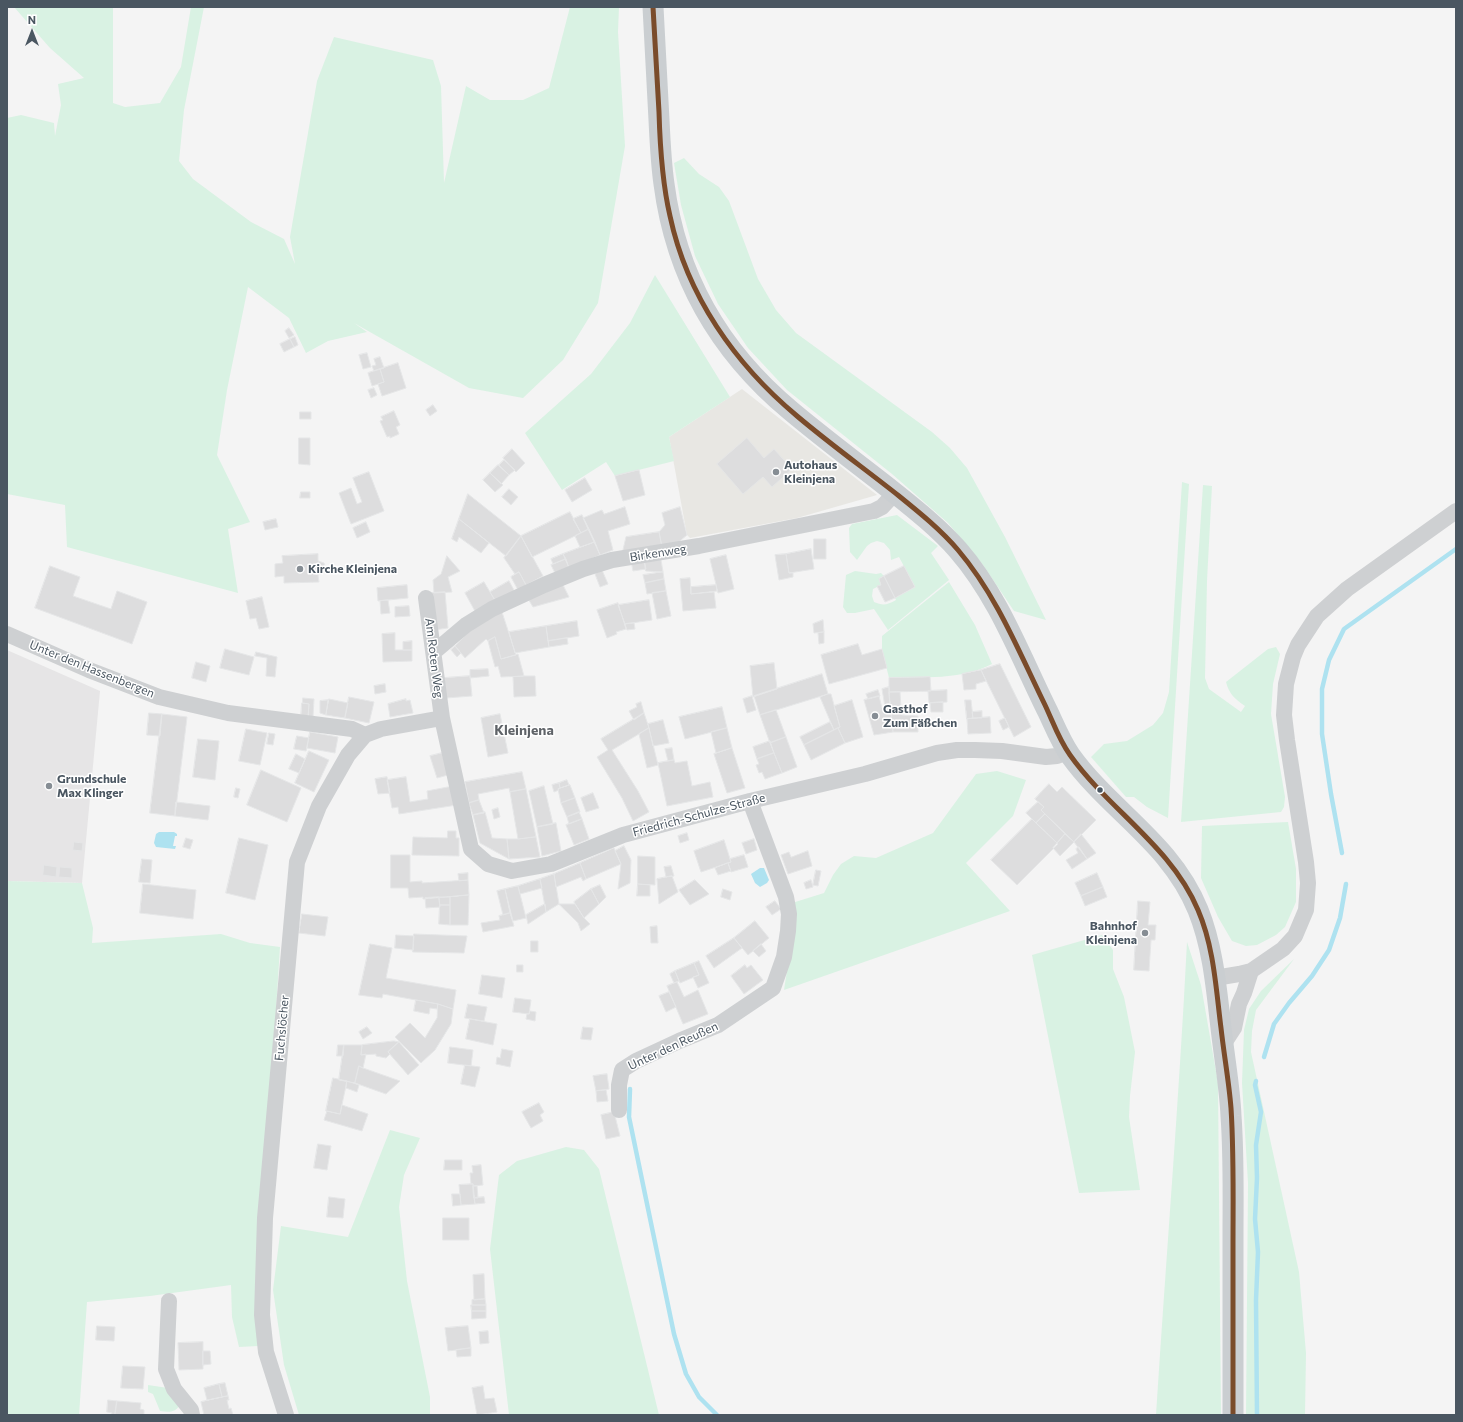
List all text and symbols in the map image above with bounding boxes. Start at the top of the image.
north arrow [12,12,52,52]
text: N [28,13,36,26]
place label: Autohaus Kleinjena [784,458,837,486]
marker: Autohaus Kleinjena [771,467,781,477]
street label: Birkenweg [629,541,687,565]
place label: Kirche Kleinjena [308,562,397,576]
marker: Kirche Kleinjena [295,564,305,574]
street label: Am Roten Weg [422,617,446,699]
street label: Unter den Hassenbergen [27,637,157,701]
place label: Gasthof Zum Fäßchen [883,702,957,730]
marker: Gasthof Zum Fäßchen [870,711,880,721]
district label: Kleinjena [494,722,554,738]
place label: Grundschule Max Klinger [57,772,126,800]
marker: Grundschule Max Klinger [44,781,54,791]
unlabelled marker [1095,785,1105,795]
street label: Friedrich-Schulze-Straße [631,790,767,840]
place label: Bahnhof Kleinjena [1086,919,1137,947]
marker: Bahnhof Kleinjena [1140,928,1150,938]
street label: Fuchslöcher [272,995,292,1061]
street label: Unter den Reußen [626,1019,720,1073]

